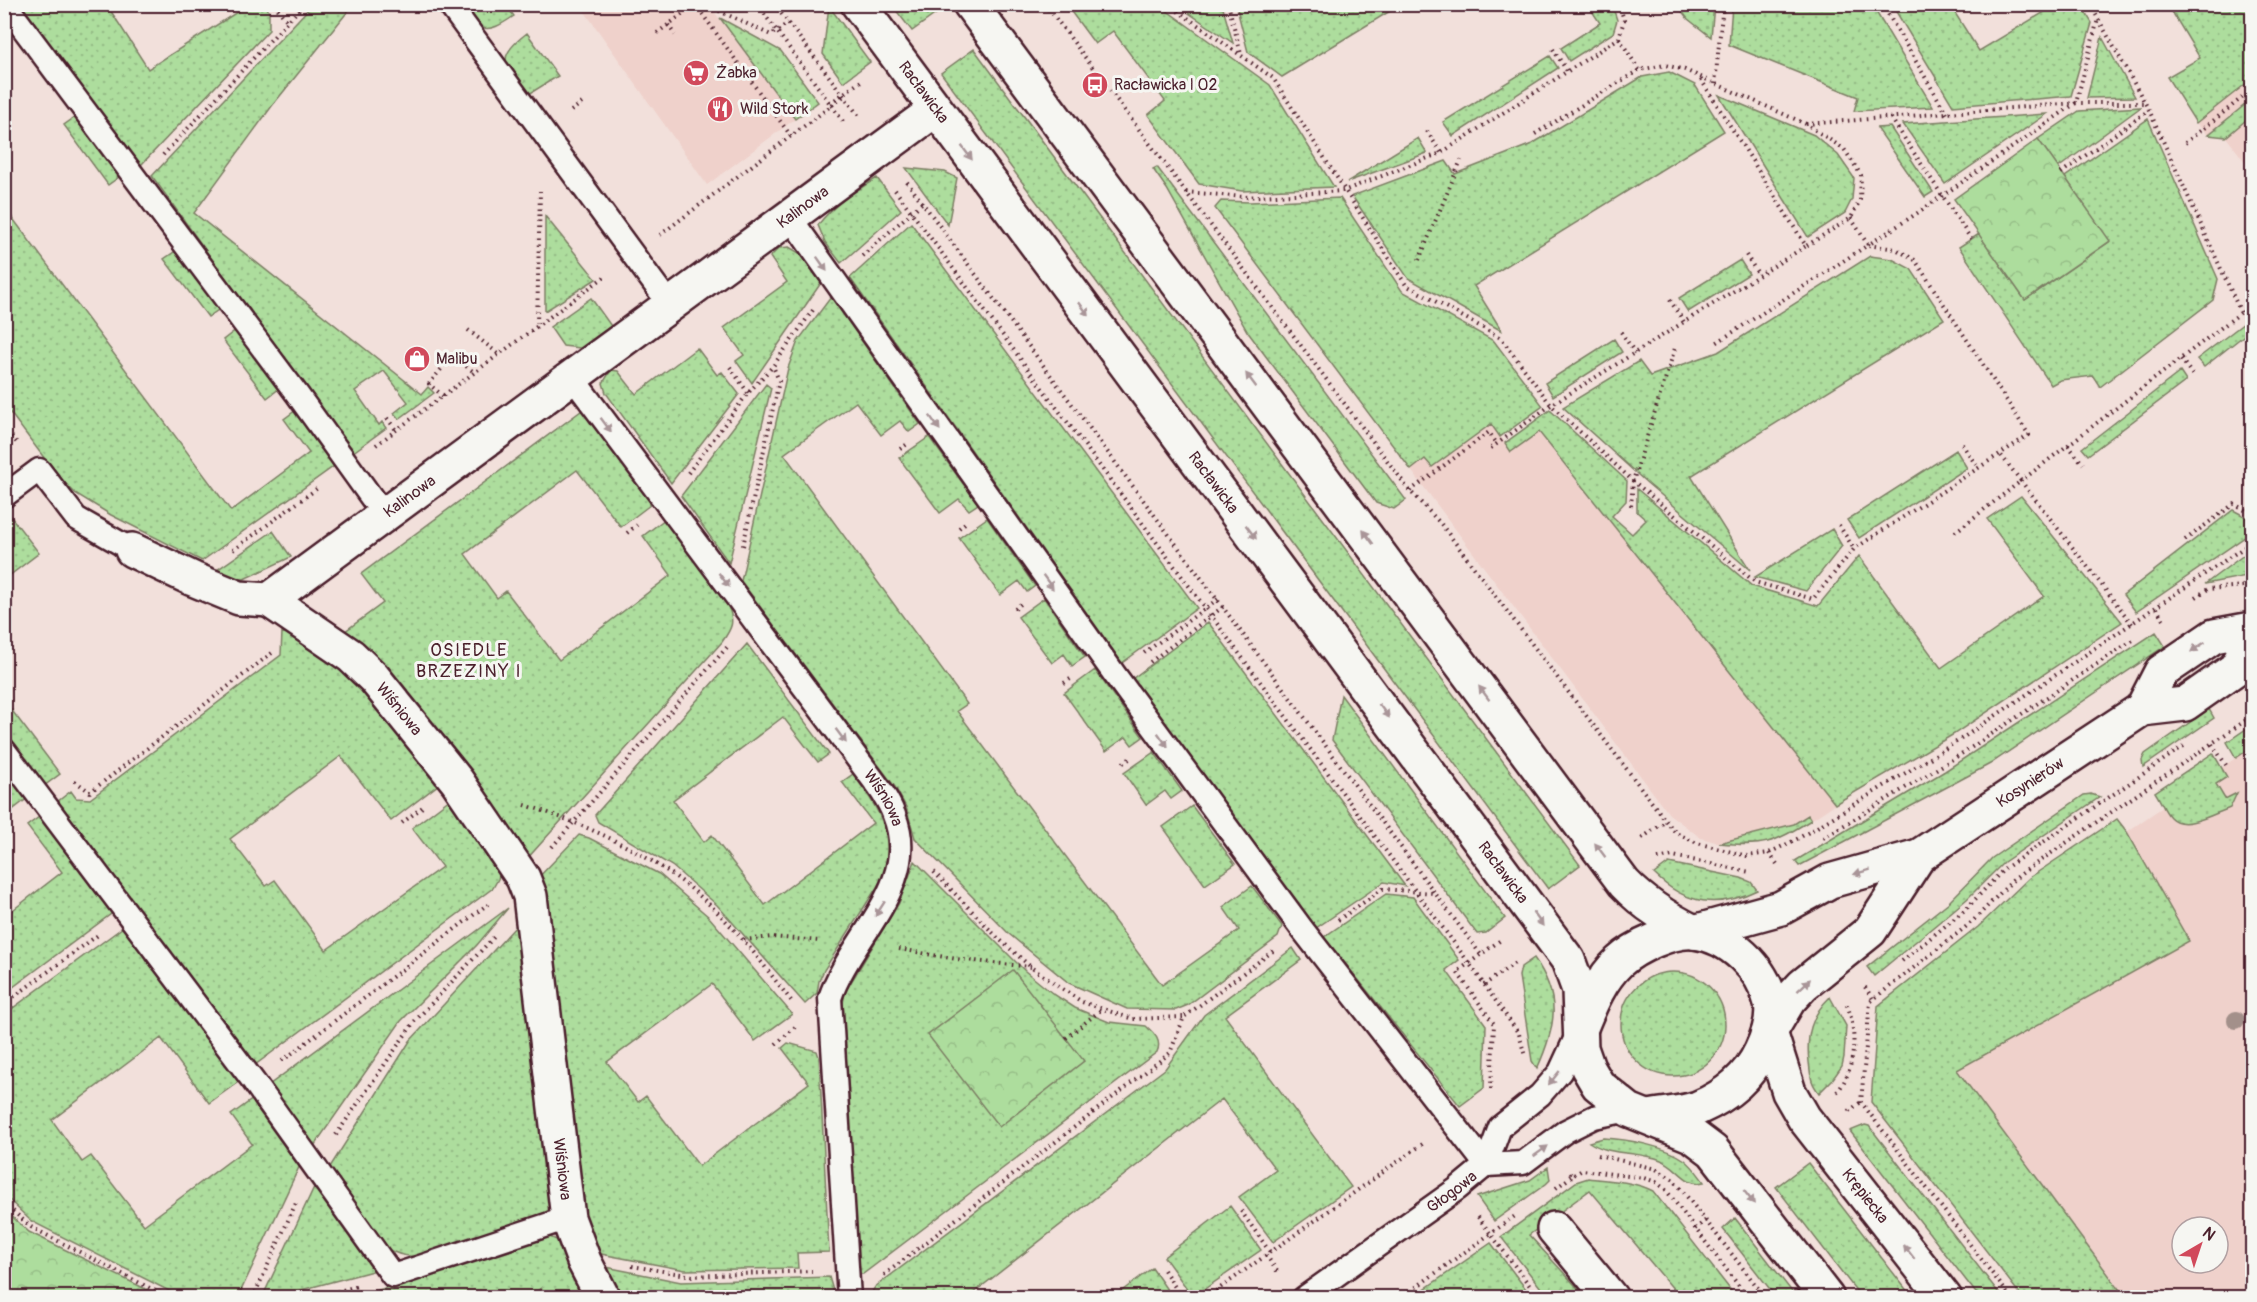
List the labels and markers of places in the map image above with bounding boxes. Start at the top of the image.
supermarket icon: Żabka [681,58,711,88]
place label: Żabka [716,63,757,83]
bus stop icon: Racławicka I 02 [1080,70,1110,100]
place label: Racławicka I 02 [1114,75,1217,95]
restaurant icon: Wild Stork [705,94,735,124]
place label: Wild Stork [740,99,809,119]
shop icon: Malibu [402,344,432,374]
place label: Malibu [436,349,478,369]

